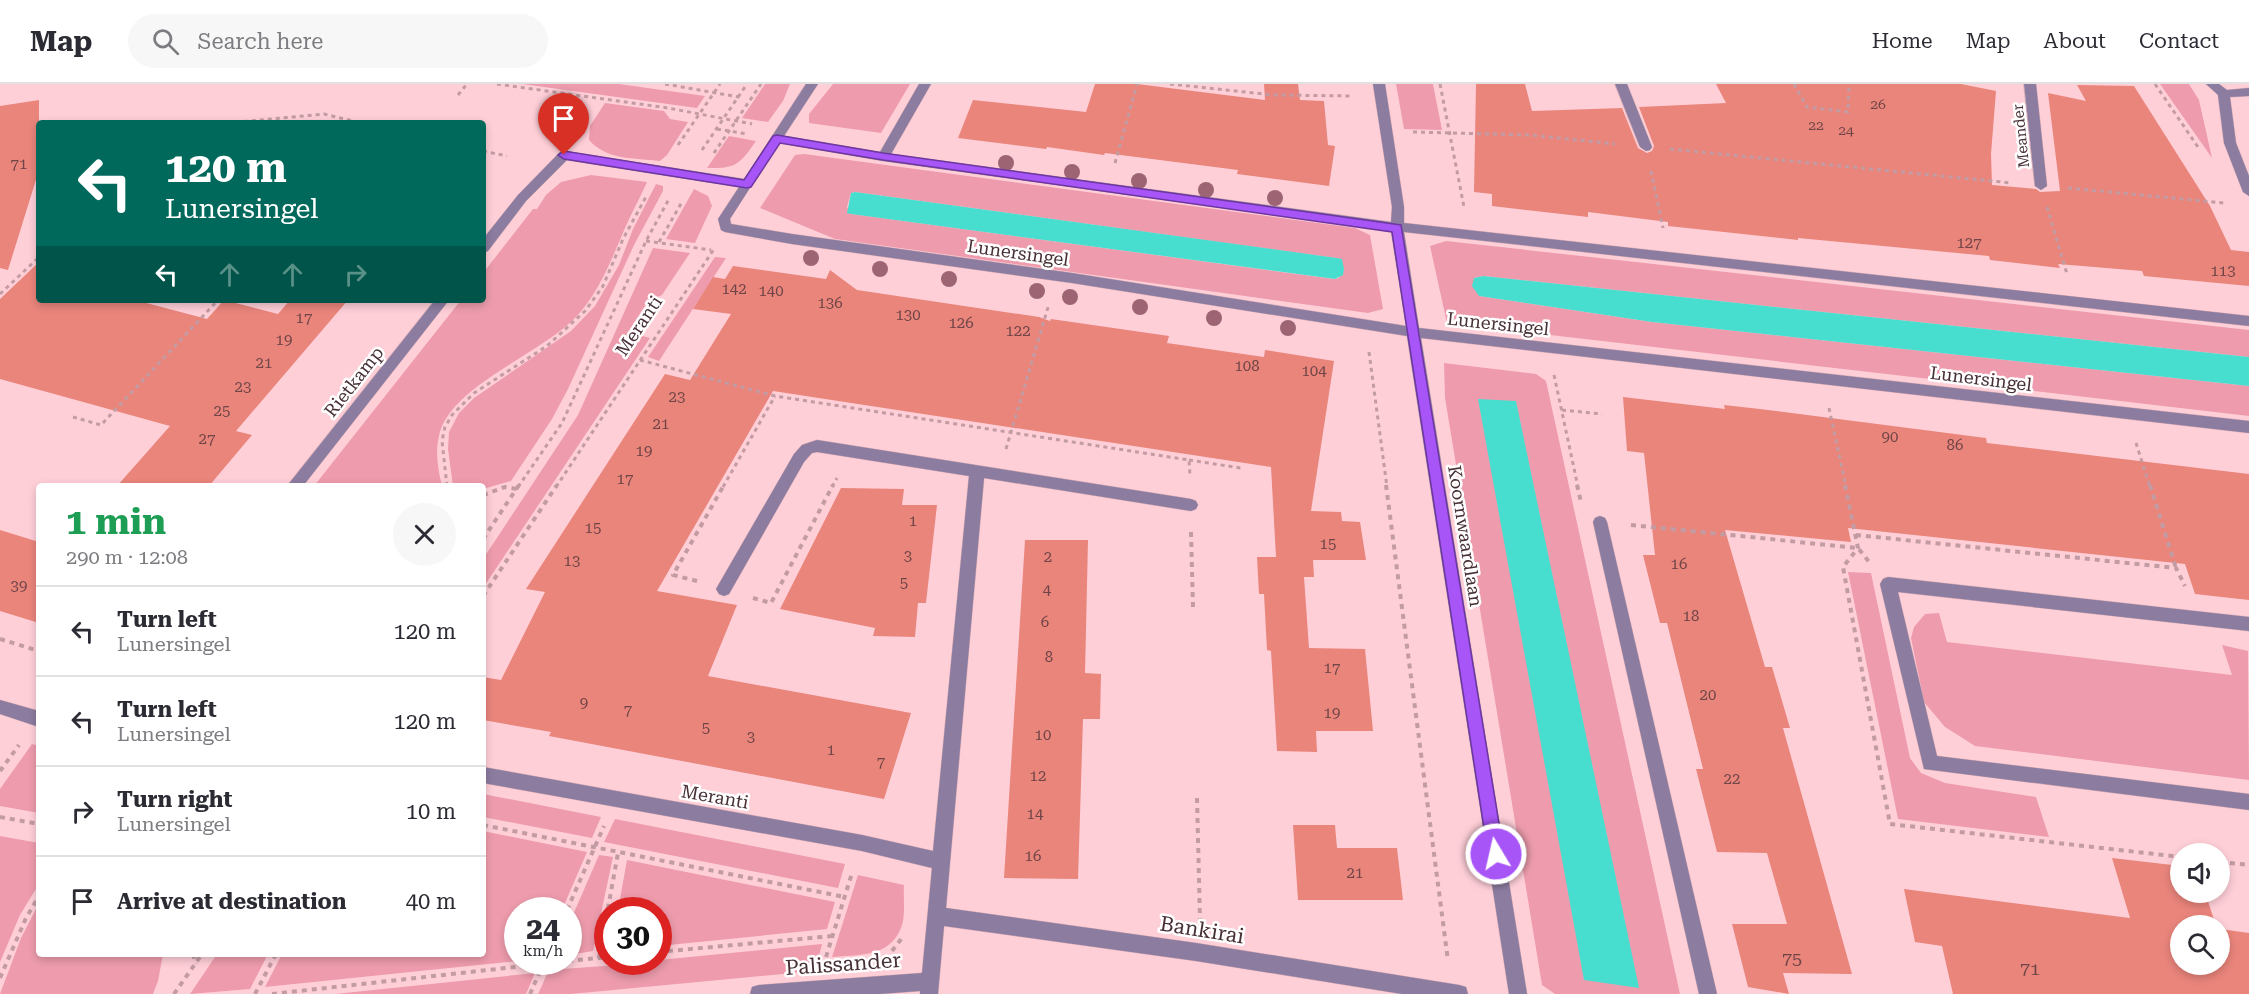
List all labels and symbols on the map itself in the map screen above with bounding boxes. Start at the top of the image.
pin [538,93,589,155]
house number: 26 [1870,96,1886,112]
street label: Meander [2009,103,2033,169]
house number: 22 [1808,117,1824,133]
house number: 24 [1838,122,1854,138]
house number: 71 [11,155,27,173]
house number: 127 [1956,234,1982,252]
street label: Lunersingel [966,235,1071,270]
house number: 113 [2210,262,2236,280]
house number: 142 [721,280,747,298]
house number: 140 [758,282,784,300]
street label: Meranti [611,291,666,360]
house number: 136 [817,294,843,312]
house number: 130 [895,306,921,324]
street label: Lunersingel [1446,308,1550,339]
house number: 17 [296,309,312,327]
house number: 126 [948,314,974,332]
house number: 122 [1005,322,1031,340]
house number: 19 [276,331,292,349]
street label: Rietkamp [320,342,388,421]
house number: 21 [256,354,272,372]
house number: 108 [1234,357,1260,375]
house number: 104 [1301,362,1327,380]
street label: Lunersingel [1929,362,2033,395]
house number: 23 [235,378,251,396]
house number: 23 [669,388,685,406]
house number: 25 [214,402,230,420]
house number: 21 [653,415,669,433]
house number: 90 [1882,428,1898,446]
house number: 27 [199,430,215,448]
house number: 86 [1947,436,1963,454]
house number: 19 [636,442,652,460]
street label: Koornwaardlaan [1444,464,1487,609]
house number: 17 [617,470,633,488]
house number: 1 [909,512,917,530]
house number: 15 [585,519,601,537]
house number: 15 [1320,535,1336,553]
house number: 3 [904,547,912,565]
house number: 2 [1044,548,1052,566]
house number: 13 [564,552,580,570]
house number: 16 [1671,555,1687,573]
house number: 5 [900,574,908,592]
house number: 39 [11,577,27,595]
house number: 4 [1043,581,1052,599]
house number: 18 [1683,607,1699,625]
house number: 6 [1041,613,1049,631]
house number: 8 [1045,648,1053,666]
house number: 17 [1324,659,1340,677]
house number: 20 [1700,686,1716,704]
house number: 9 [580,694,588,712]
house number: 7 [624,701,632,719]
house number: 19 [1324,704,1340,722]
house number: 5 [702,719,710,737]
house number: 10 [1035,726,1051,744]
house number: 3 [747,728,755,746]
house number: 1 [827,741,835,759]
house number: 7 [877,753,885,771]
house number: 12 [1030,767,1046,785]
house number: 22 [1724,770,1740,788]
street label: Meranti [680,780,751,813]
house number: 14 [1027,805,1044,823]
position arrow [1464,822,1528,886]
house number: 16 [1025,847,1041,865]
house number: 21 [1347,864,1363,882]
speed limit sign: 30 [594,897,672,975]
street label: Bankirai [1158,911,1246,949]
street label: Palissander [784,948,902,980]
house number: 75 [1782,948,1802,969]
house number: 71 [2020,958,2040,979]

